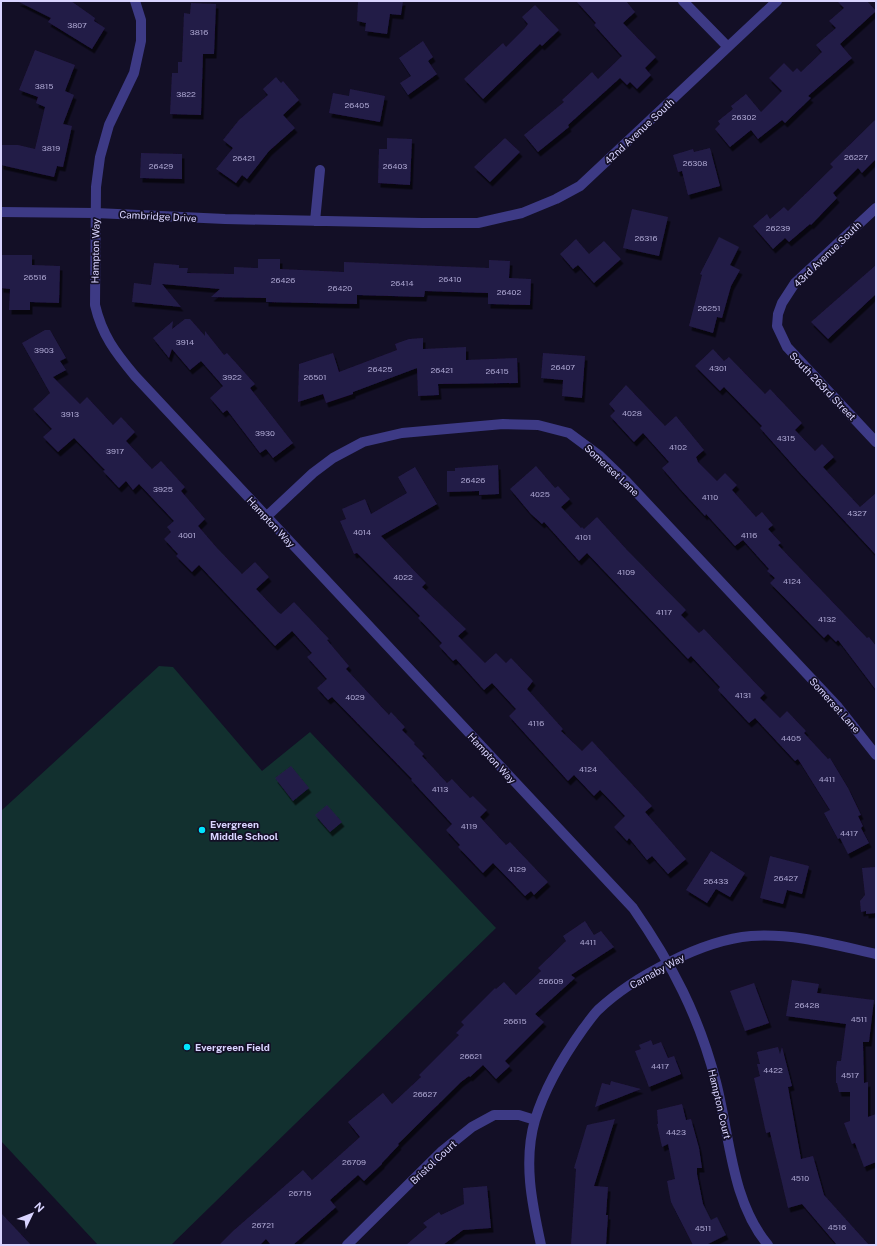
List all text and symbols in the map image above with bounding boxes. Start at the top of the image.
house number: 3807 [67,20,87,30]
house number: 3816 [190,27,208,37]
house number: 3815 [35,81,53,91]
house number: 3822 [176,89,196,99]
street label: 42nd Avenue South [602,95,677,166]
house number: 26405 [345,100,369,110]
house number: 26302 [732,112,756,122]
house number: 3819 [42,143,60,153]
house number: 26227 [844,152,868,162]
house number: 26421 [233,153,255,163]
house number: 26308 [683,158,707,168]
house number: 26429 [149,161,173,171]
house number: 26403 [383,161,407,171]
street label: Cambridge Drive [119,208,197,224]
street label: Hampton Way [88,218,102,283]
street label: 43rd Avenue South [791,219,863,289]
house number: 26239 [766,223,790,233]
house number: 26316 [635,233,657,243]
house number: 26516 [23,272,47,282]
house number: 26410 [439,274,462,284]
house number: 26426 [271,275,295,285]
house number: 26414 [390,278,414,288]
house number: 26420 [328,283,352,293]
house number: 26402 [497,287,521,297]
house number: 26251 [698,303,720,313]
house number: 3914 [176,337,194,347]
house number: 3903 [34,345,54,355]
street label: South 263rd Street [787,349,859,423]
house number: 26407 [551,362,575,372]
house number: 4301 [709,363,727,373]
house number: 26425 [368,364,392,374]
house number: 26421 [431,365,453,375]
house number: 26415 [485,366,509,376]
house number: 3922 [222,372,242,382]
house number: 26501 [303,372,327,382]
house number: 4028 [622,408,642,418]
house number: 3913 [61,409,79,419]
house number: 3930 [255,428,275,438]
house number: 4315 [777,433,795,443]
street label: Somerset Lane [582,442,642,498]
house number: 4102 [669,442,687,452]
house number: 3917 [106,446,124,456]
house number: 26426 [461,475,485,485]
house number: 3925 [153,484,173,494]
house number: 4025 [530,489,550,499]
house number: 4110 [702,492,718,502]
street label: Hampton Way [245,494,298,550]
house number: 4327 [847,508,867,518]
house number: 4014 [353,527,371,537]
house number: 4001 [178,530,196,540]
house number: 4116 [741,530,757,540]
house number: 4101 [575,532,591,542]
house number: 4109 [617,567,635,577]
house number: 4022 [393,572,413,582]
house number: 4124 [783,576,801,586]
house number: 4117 [656,607,672,617]
house number: 4132 [818,614,836,624]
street label: Somerset Lane [807,675,863,735]
house number: 4131 [735,690,751,700]
house number: 4029 [345,692,365,702]
house number: 4116 [528,718,544,728]
street label: Hampton Way [466,730,519,786]
house number: 4405 [781,733,801,743]
house number: 4124 [579,764,597,774]
house number: 4411 [819,774,835,784]
house number: 4113 [432,784,448,794]
place label: Evergreen Middle School [210,818,278,842]
house number: 4119 [461,821,477,831]
marker: Evergreen Middle School [197,825,207,835]
house number: 4417 [840,828,858,838]
house number: 4129 [508,864,526,874]
house number: 26427 [774,873,798,883]
house number: 26433 [704,876,728,886]
house number: 4411 [580,937,596,947]
street label: Carnaby Way [628,951,687,991]
house number: 26609 [539,976,563,986]
house number: 26428 [795,1000,819,1010]
house number: 4511 [851,1014,867,1024]
house number: 26615 [503,1016,527,1026]
place label: Evergreen Field [195,1041,270,1053]
marker: Evergreen Field [182,1042,192,1052]
house number: 26621 [460,1051,482,1061]
house number: 4417 [651,1061,669,1071]
house number: 4422 [763,1065,783,1075]
street label: Hampton Court [706,1068,734,1140]
house number: 4517 [841,1070,859,1080]
house number: 26627 [413,1089,437,1099]
house number: 4423 [666,1127,686,1137]
street label: Bristol Court [407,1137,459,1186]
house number: 26709 [342,1157,366,1167]
house number: 4510 [791,1173,809,1183]
house number: 26715 [289,1188,311,1198]
north arrow [12,1194,52,1234]
text: N [32,1200,47,1214]
house number: 26721 [252,1220,274,1230]
house number: 4516 [828,1222,846,1232]
house number: 4511 [695,1223,711,1233]

